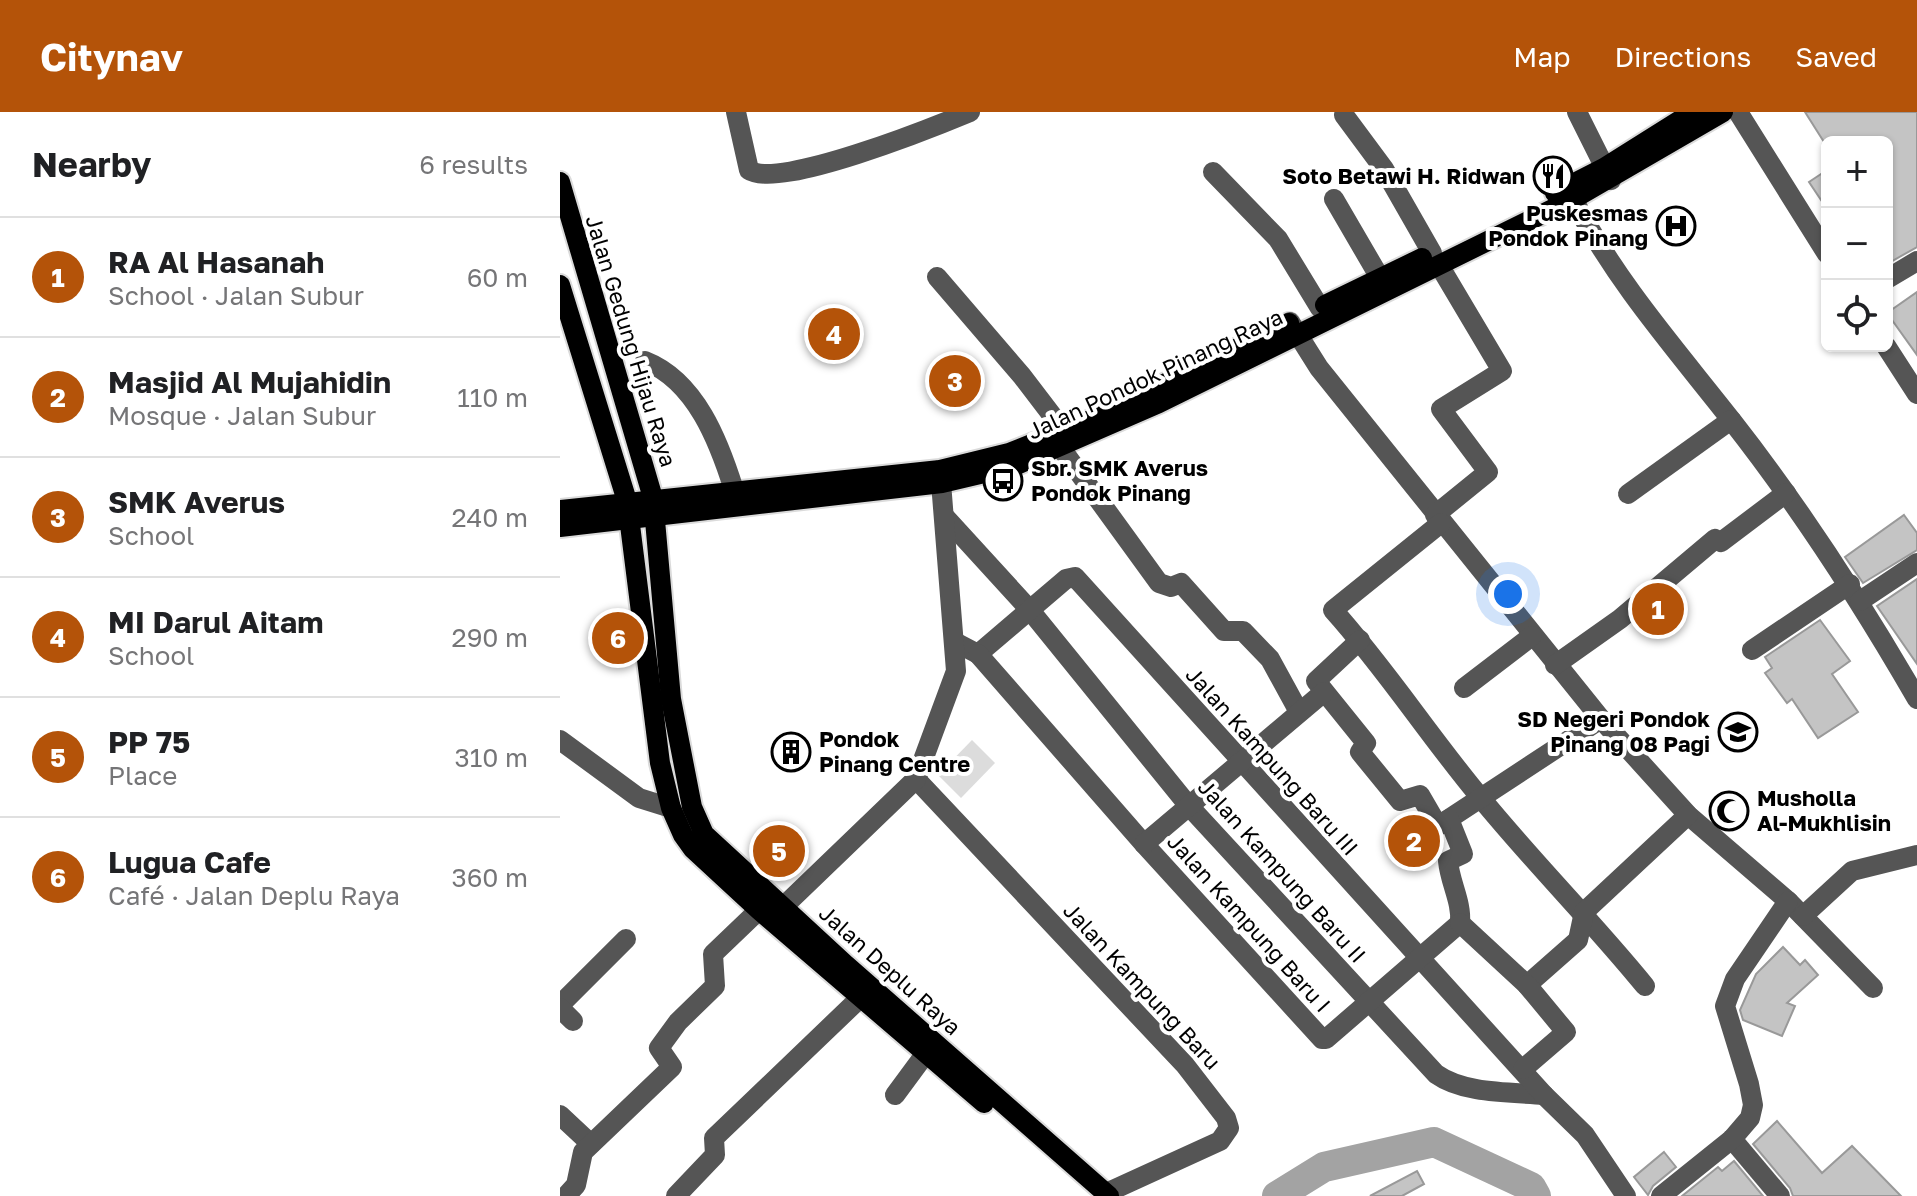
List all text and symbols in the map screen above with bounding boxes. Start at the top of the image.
text: Citynav [40,34,183,79]
text: Map [1513,40,1570,73]
text: Directions [1614,40,1751,73]
text: Saved [1795,40,1877,73]
map controls [1821,136,1893,352]
button: + [1821,136,1893,208]
text: Nearby [32,144,152,184]
text: 6 results [419,149,528,180]
restaurant icon: Soto Betawi H. Ridwan [1532,155,1574,197]
place label: Soto Betawi H. Ridwan [1282,162,1525,189]
place label: Puskesmas Pondok Pinang [1488,199,1648,251]
hospital icon: Puskesmas Pondok Pinang [1655,205,1697,247]
button: − [1821,208,1893,280]
street label: Jalan Gedung Hijau Raya [580,212,683,470]
text: RA Al Hasanah [108,244,324,280]
text: 1 [51,262,65,293]
text: 60 m [467,262,528,293]
text: School · Jalan Subur [108,280,364,311]
button: locate [1821,280,1893,352]
street label: Jalan Pondok Pinang Raya [1023,302,1287,445]
pin: 4 [808,304,860,364]
pin: 3 [929,351,981,411]
text: Masjid Al Mujahidin [108,364,391,400]
text: 2 [50,382,66,413]
text: 110 m [457,382,528,413]
text: Mosque · Jalan Subur [108,400,376,431]
place label: Sbr. SMK Averus Pondok Pinang [1031,454,1208,506]
bus stop icon: Sbr. SMK Averus Pondok Pinang [982,460,1024,502]
text: SMK Averus [108,484,285,520]
text: 3 [50,502,66,533]
text: 240 m [451,502,528,533]
text: School [108,520,194,551]
your location [1488,574,1528,614]
pin: 1 [1632,579,1684,639]
text: MI Darul Aitam [108,604,324,640]
pin: 6 [592,608,644,668]
text: 4 [50,622,66,653]
text: 290 m [452,622,528,653]
text: School [108,640,194,671]
street label: Jalan Kampung Baru III [1180,661,1364,861]
place label: SD Negeri Pondok Pinang 08 Pagi [1517,705,1710,757]
school or university icon: SD Negeri Pondok Pinang 08 Pagi [1717,711,1759,753]
text: PP 75 [108,724,190,760]
place label: Pondok Pinang Centre [819,725,970,777]
building icon: Pondok Pinang Centre [770,731,812,773]
text: 5 [50,742,66,773]
text: 310 m [455,742,528,773]
text: Place [108,760,177,791]
street label: Jalan Kampung Baru II [1193,774,1371,968]
place label: Musholla Al-Mukhlisin [1757,784,1891,836]
mosque icon: Musholla Al-Mukhlisin [1708,790,1750,832]
pin: 2 [1388,811,1440,871]
pin: 5 [753,821,805,881]
street label: Jalan Kampung Baru I [1162,828,1336,1018]
text: Lugua Cafe [108,844,271,880]
text: 6 [50,862,66,893]
text: 360 m [451,862,528,893]
text: Café · Jalan Deplu Raya [108,880,400,911]
street label: Jalan Kampung Baru [1058,897,1227,1075]
street label: Jalan Deplu Raya [814,899,967,1040]

